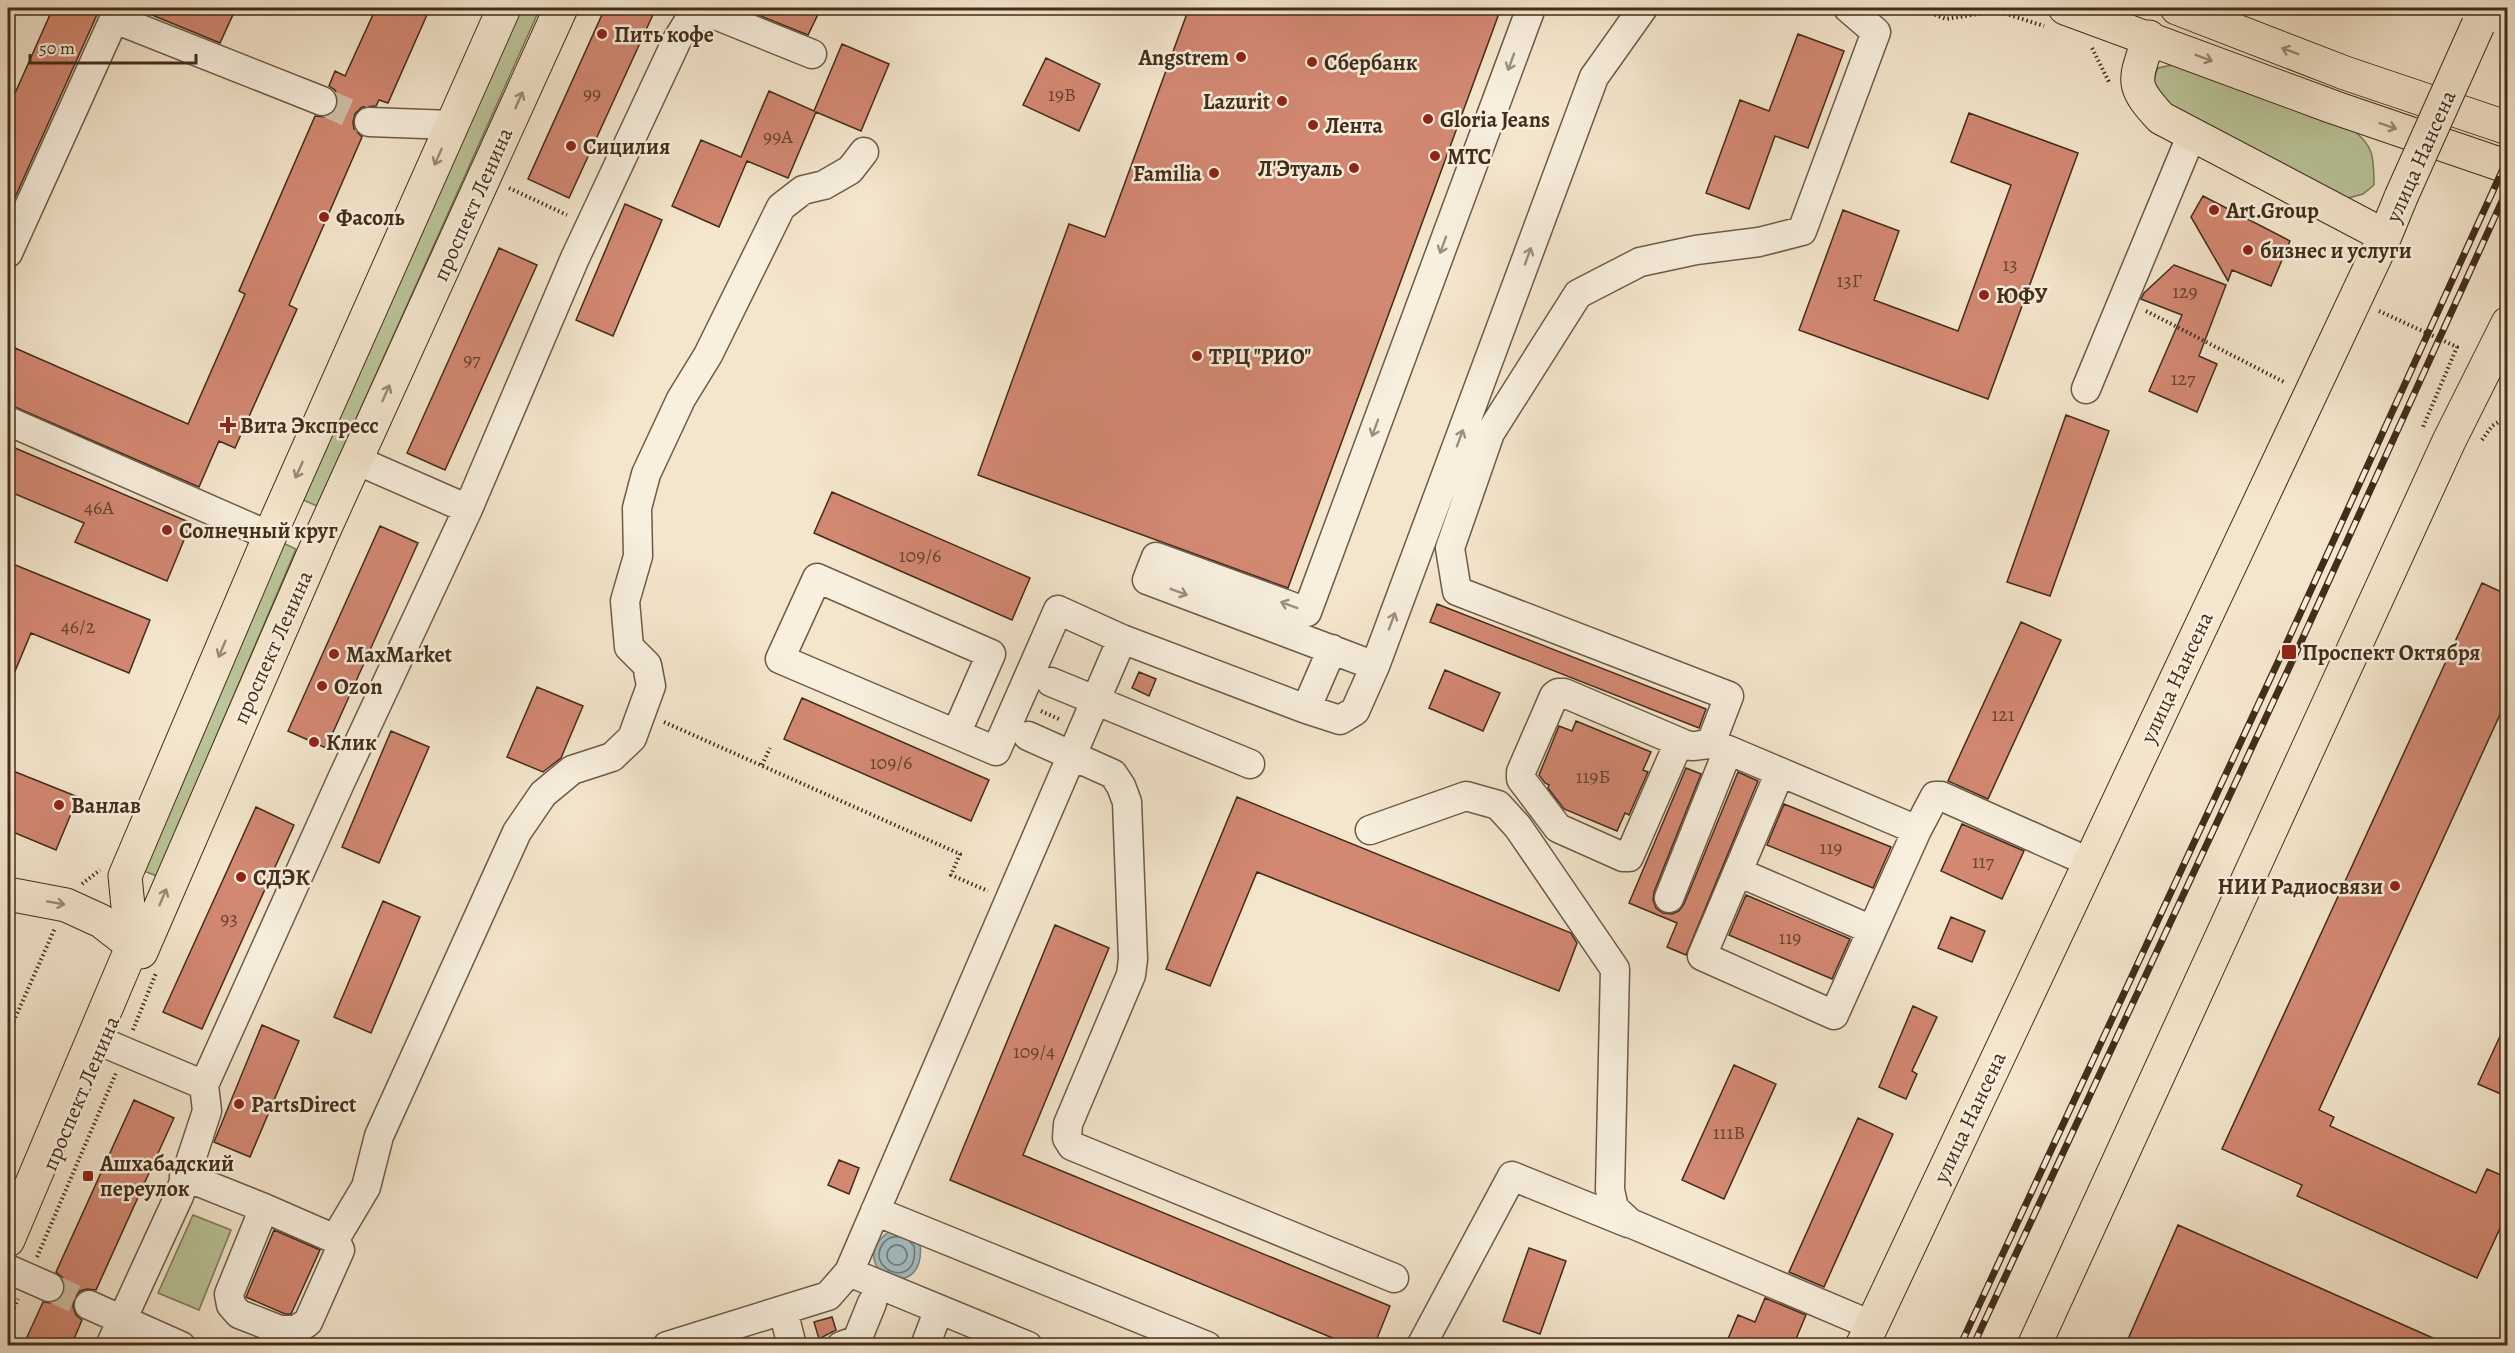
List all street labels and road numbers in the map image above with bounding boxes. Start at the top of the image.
street label: улица Нансена [2378,85,2464,228]
street label: проспект Ленина [426,122,521,286]
street label: проспект Ленина [226,565,321,729]
street label: улица Нансена [2133,606,2221,749]
street label: проспект Ленина [35,1011,127,1175]
street label: улица Нансена [1926,1046,2014,1189]

